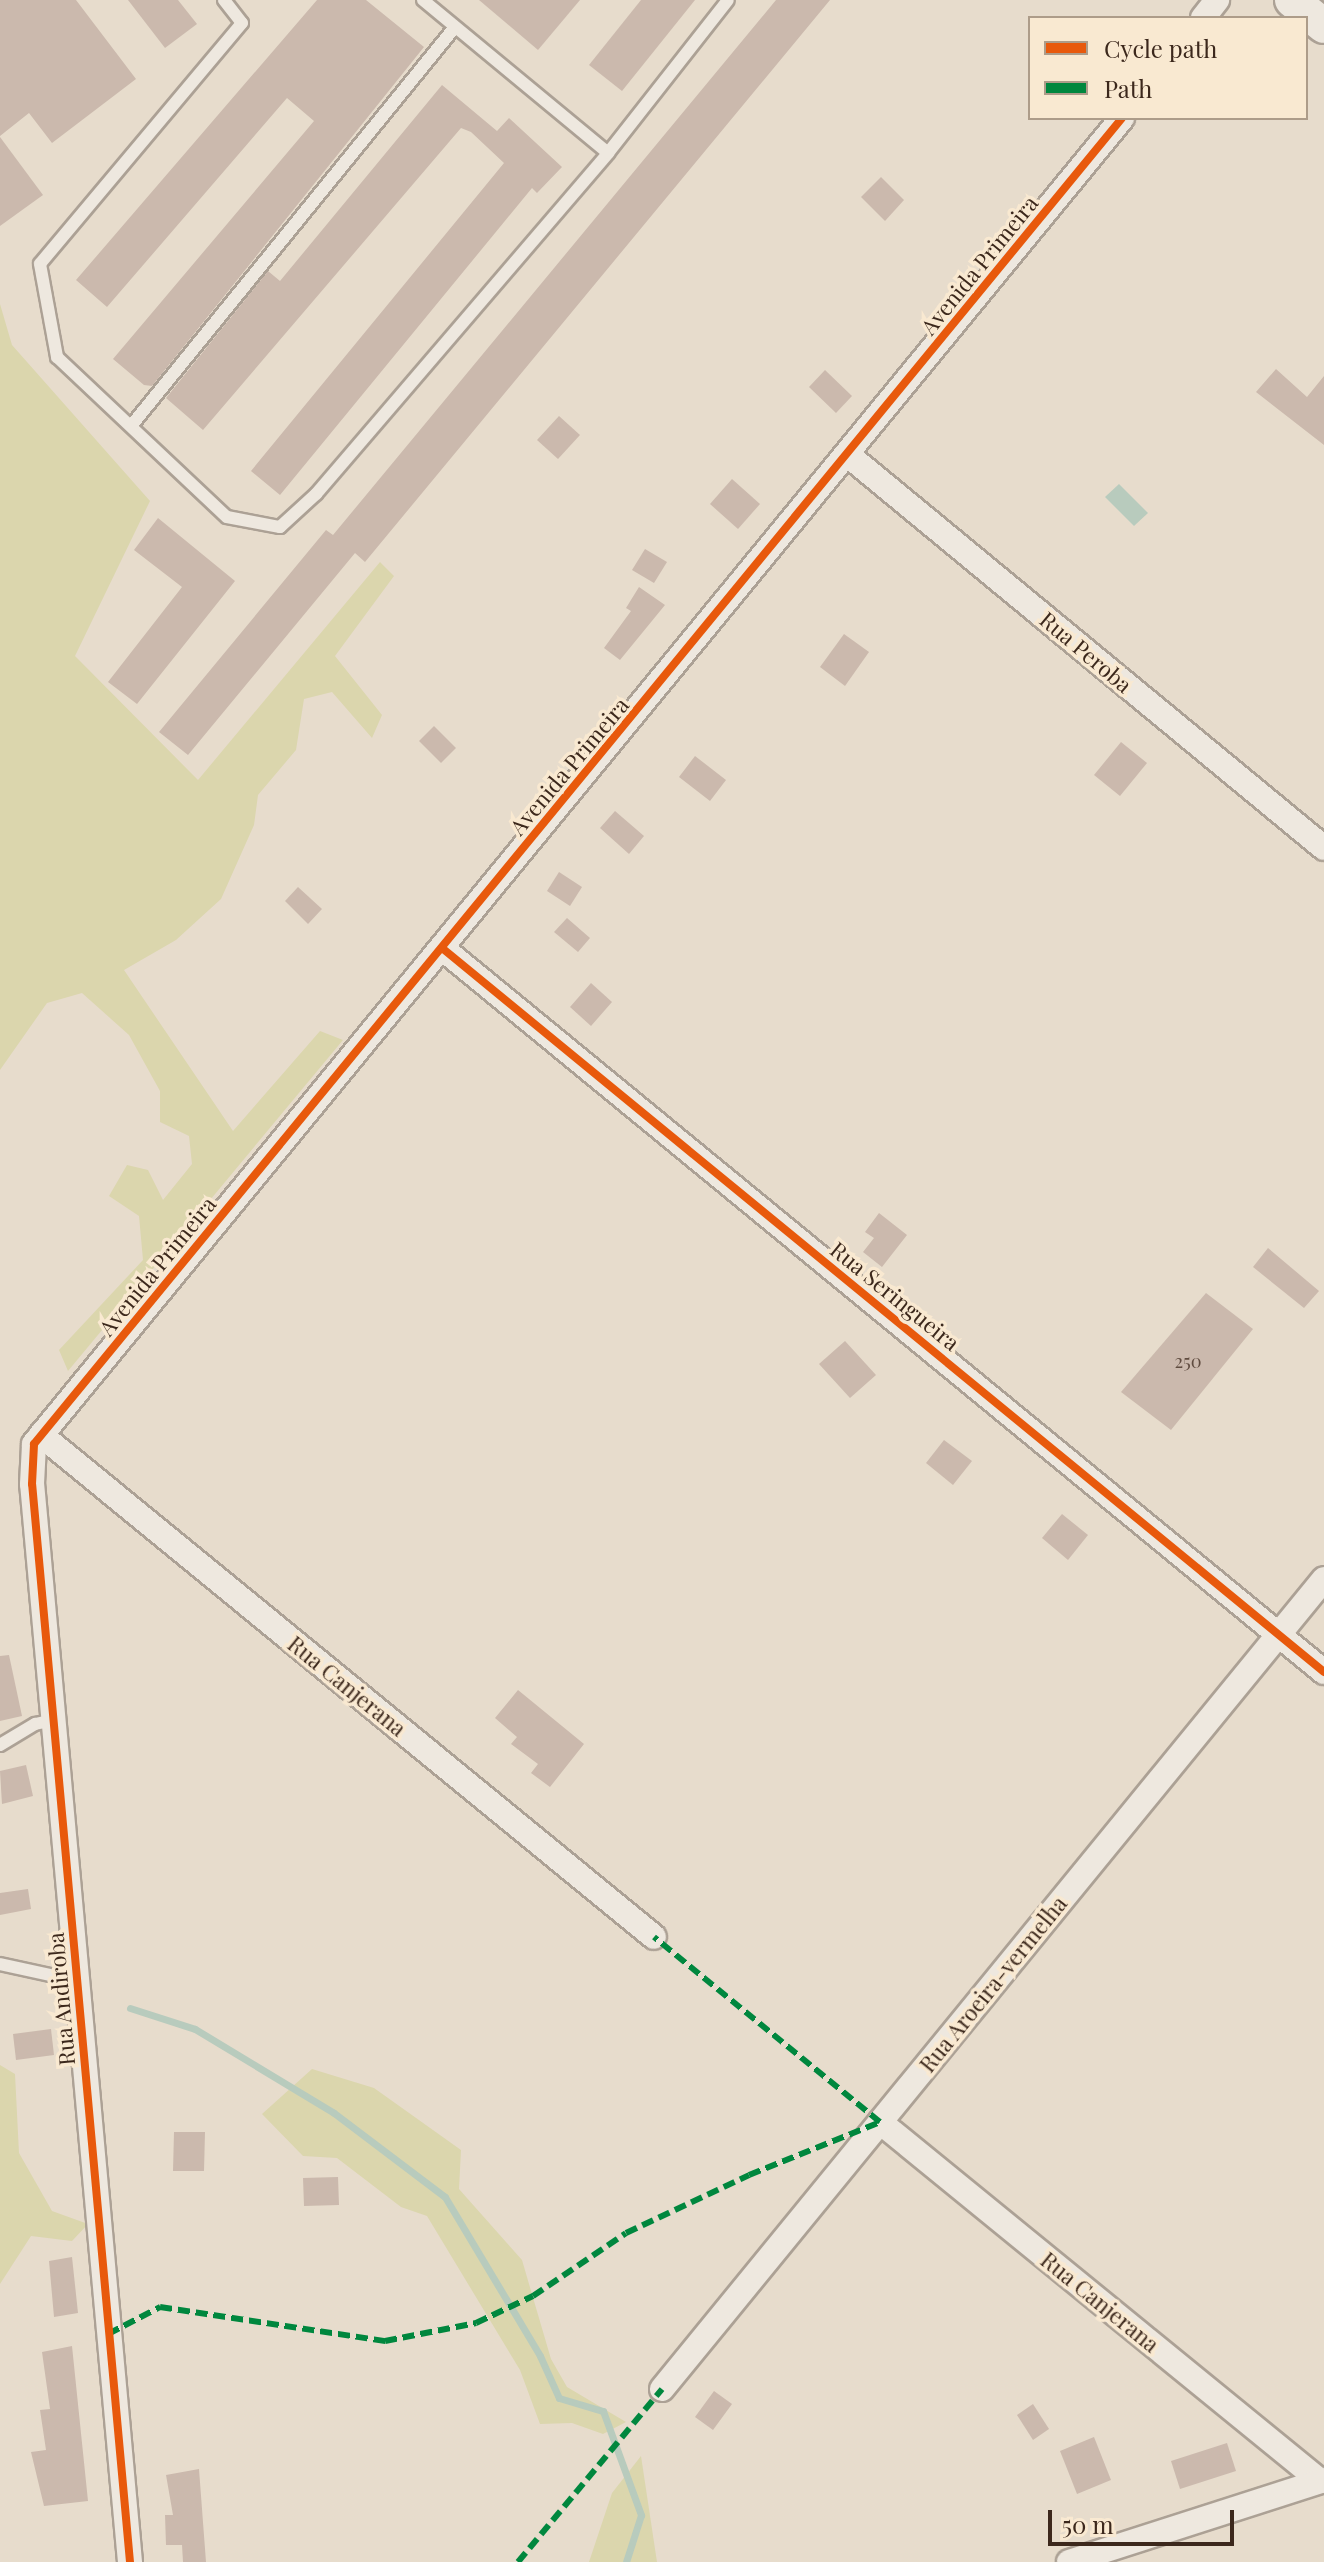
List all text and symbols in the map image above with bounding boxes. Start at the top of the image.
legend [1028,16,1308,120]
text: Cycle path [1104,32,1217,64]
text: Path [1104,72,1152,104]
street label: Avenida Primeira [915,190,1043,340]
street label: Rua Peroba [1035,606,1137,698]
street label: Avenida Primeira [504,692,634,840]
street label: Avenida Primeira [93,1191,221,1341]
street label: Rua Seringueira [825,1236,965,1356]
house number: 250 [1175,1350,1201,1372]
street label: Rua Canjerana [283,1630,411,1742]
street label: Rua Aroeira-vermelha [913,1890,1073,2078]
street label: Rua Andiroba [42,1931,80,2067]
street label: Rua Canjerana [1036,2246,1164,2358]
scale bar [1052,2494,1238,2544]
text: 50 m [1062,2508,1114,2540]

